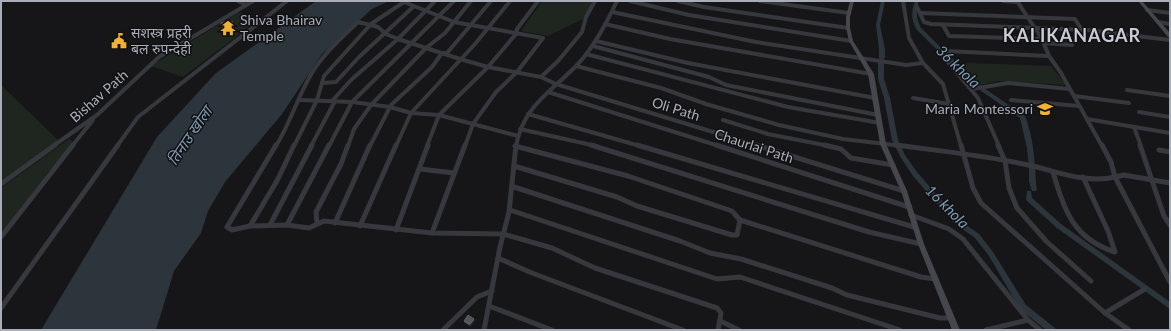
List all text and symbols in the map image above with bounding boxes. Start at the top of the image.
place label: Shiva Bhairav Temple [240,11,323,44]
temple icon: Shiva Bhairav Temple [219,19,237,37]
place label: सशस्त्र प्रहरी बल रुपन्देही [131,24,192,57]
district label: KALIKANAGAR [1003,24,1141,46]
public building icon: सशस्त्र प्रहरी बल रुपन्देही [110,32,128,50]
water label: 36 khola [933,41,985,92]
street label: Bishav Path [66,66,131,125]
street label: Oli Path [650,93,702,124]
water label: तिनाउ खोला [163,100,217,168]
place label: Maria Montessori [925,100,1033,117]
school or university icon: Maria Montessori [1036,100,1054,118]
street label: Chaurlai Path [712,125,796,166]
water label: 16 khola [922,181,973,232]

